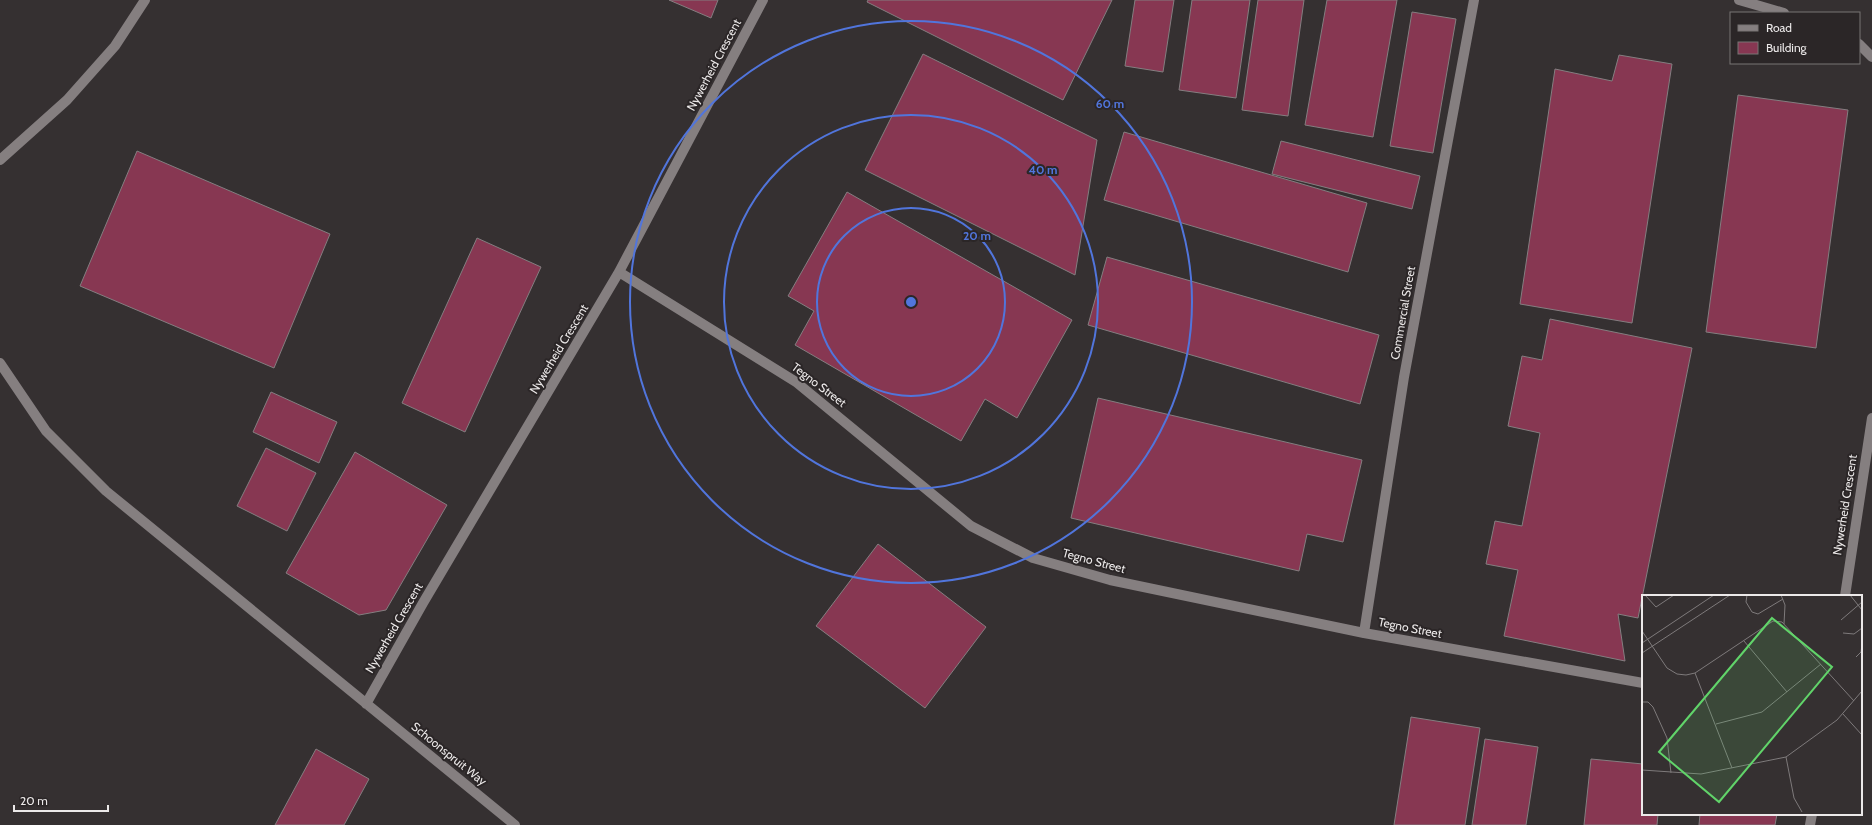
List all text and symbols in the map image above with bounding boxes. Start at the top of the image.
legend [1730,12,1860,64]
street label: Nywerheid Crescent [683,16,744,113]
text: Road [1766,20,1792,35]
text: Building [1766,40,1808,55]
text: 60 m [1096,96,1124,111]
text: 40 m [1028,162,1058,177]
text: 20 m [963,228,991,243]
street label: Commercial Street [1387,265,1418,361]
centre of rings [904,295,918,309]
street label: Nywerheid Crescent [526,301,591,396]
street label: Tegno Street [789,359,850,410]
street label: Nywerheid Crescent [1829,453,1860,556]
street label: Tegno Street [1061,545,1127,576]
street label: Nywerheid Crescent [362,580,425,676]
inset map [1642,595,1862,815]
street label: Tegno Street [1377,614,1443,641]
street label: Schoonspruit Way [409,719,490,788]
scale bar [14,787,108,813]
text: 20 m [20,793,48,808]

